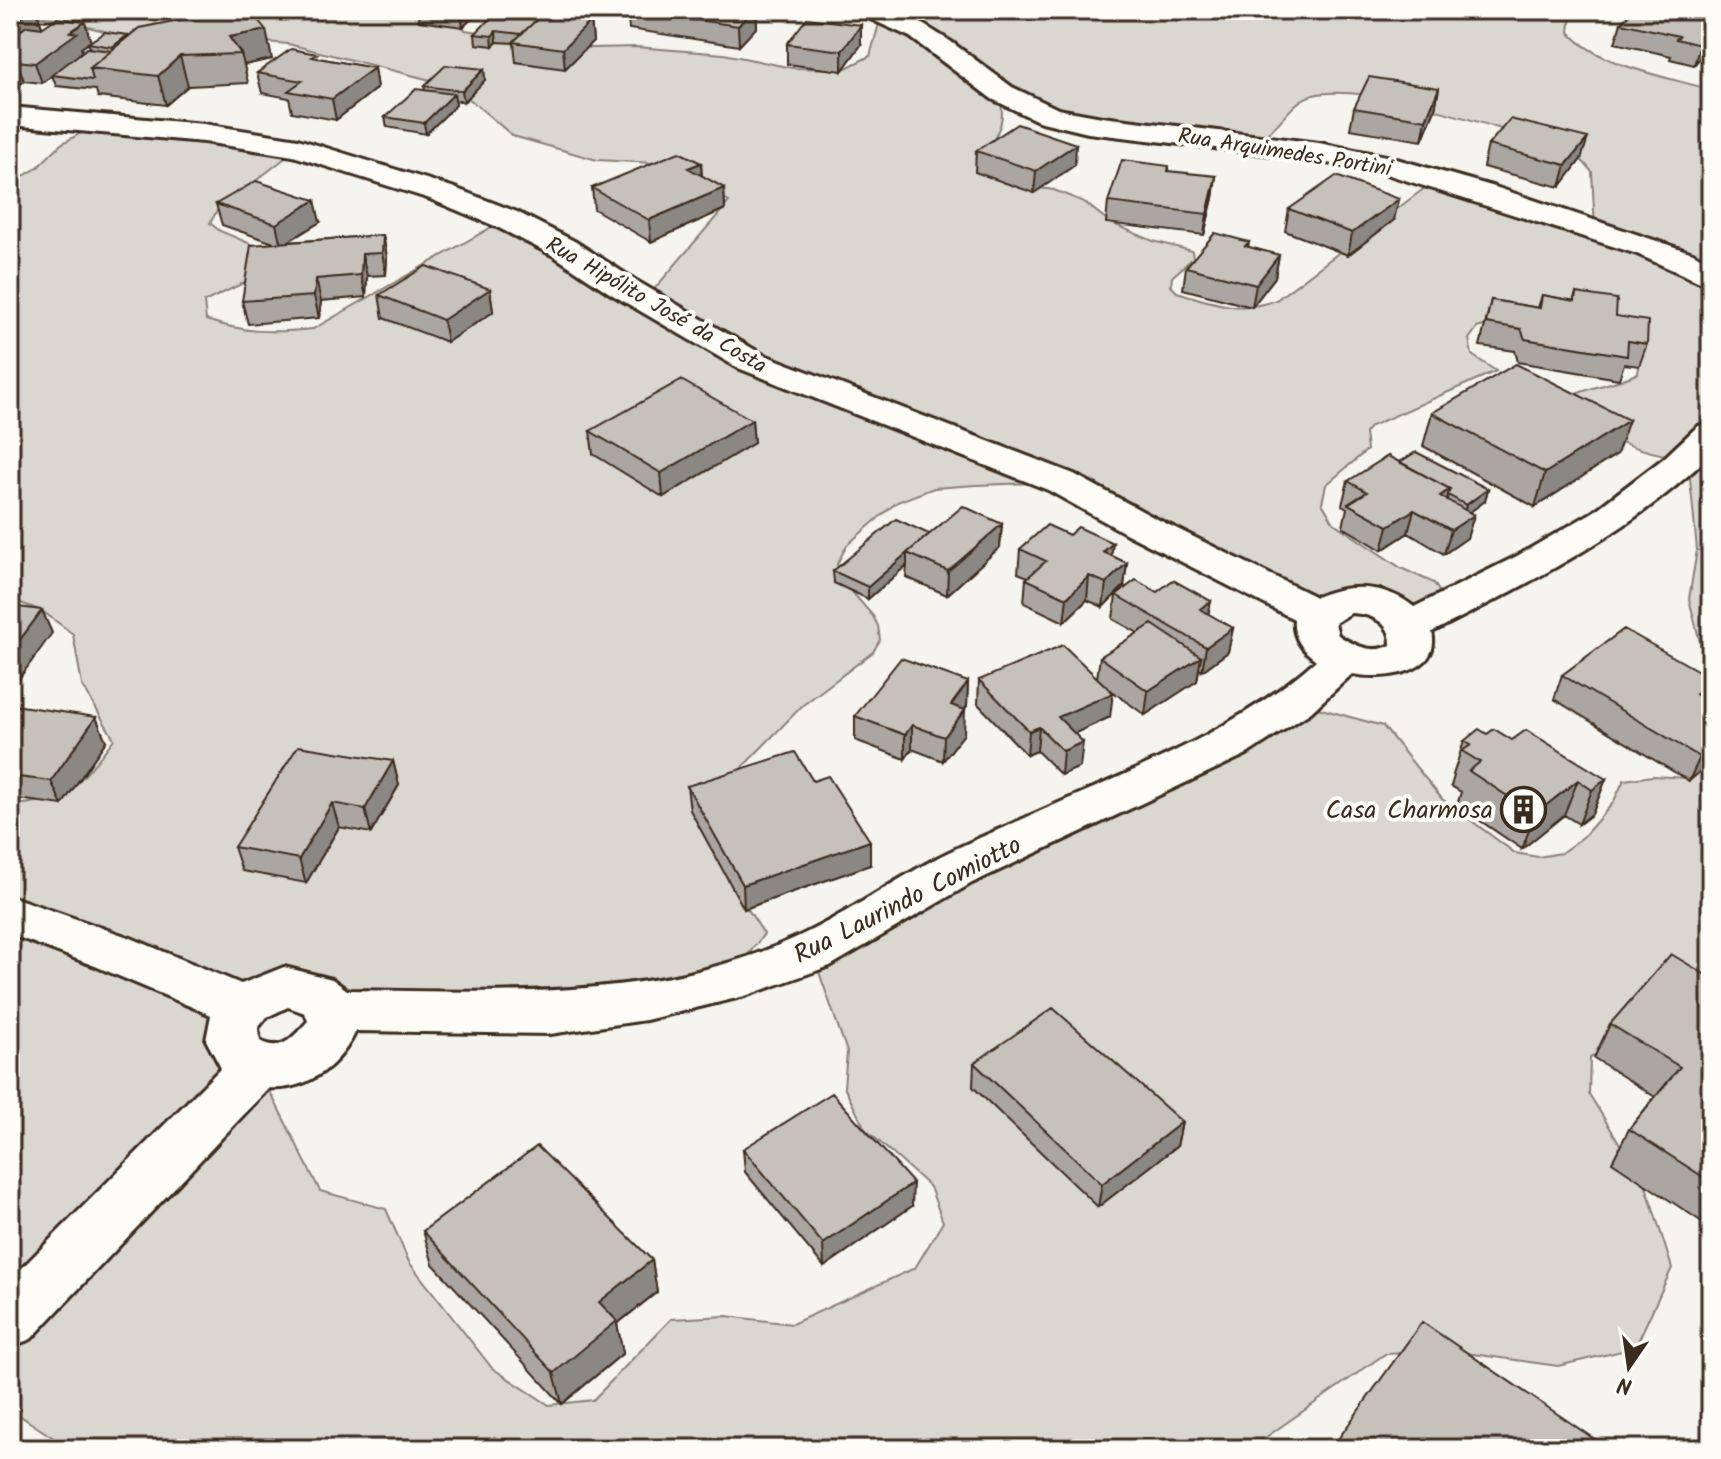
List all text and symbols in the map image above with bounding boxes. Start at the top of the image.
street label: Rua Arquimedes Portini [1175,119,1395,188]
street label: Rua Hipólito José da Costa [539,228,773,384]
building icon: Casa Charmosa [1500,785,1548,833]
place label: Casa Charmosa [1325,790,1493,832]
street label: Rua Laurindo Comiotto [787,825,1029,976]
north arrow [1589,1327,1669,1407]
text: N [1614,1365,1636,1403]

